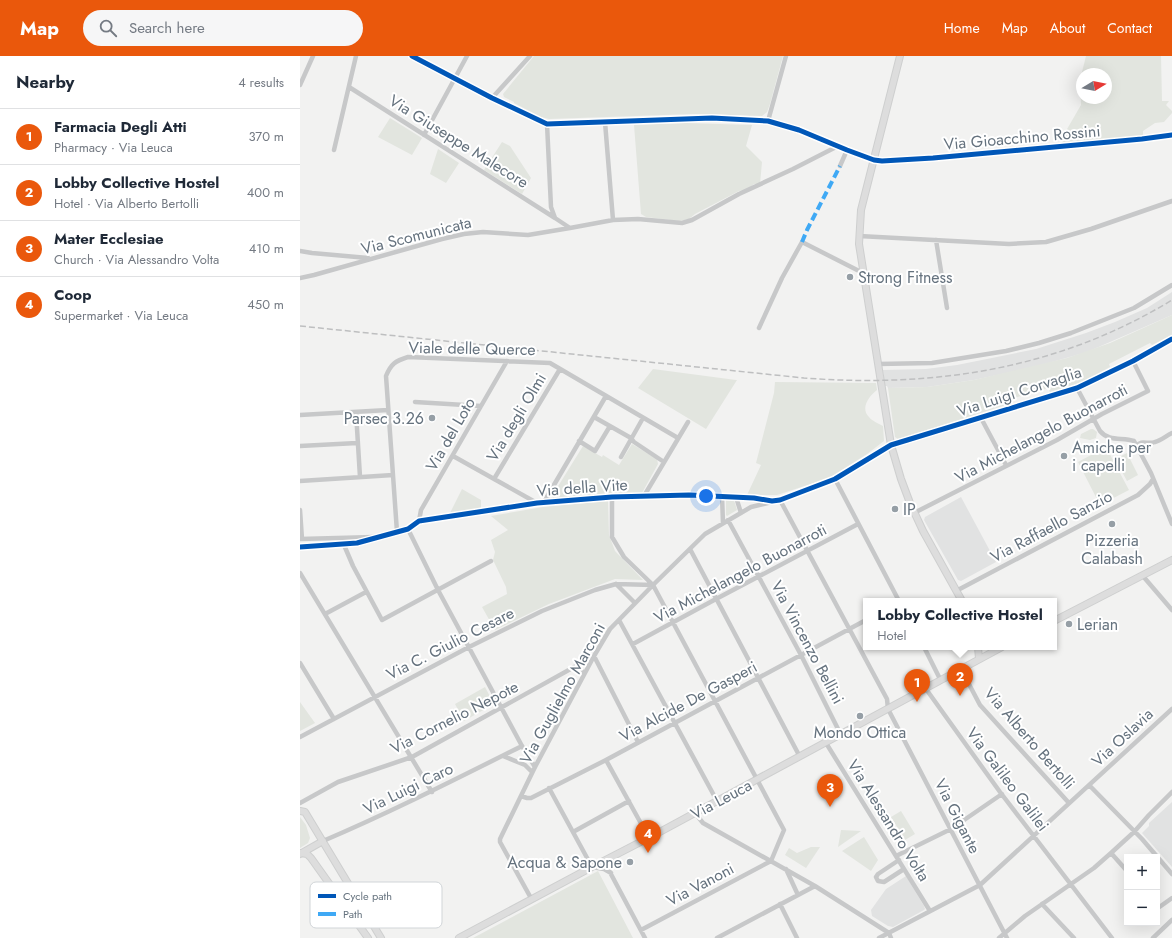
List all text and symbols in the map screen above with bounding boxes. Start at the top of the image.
search box [83,10,363,46]
text: Map [20,15,59,42]
icon: search [97,17,119,39]
text: Search here [129,17,205,39]
text: Home [944,18,980,38]
text: Map [1002,18,1028,38]
text: About [1050,18,1085,38]
text: Contact [1107,18,1152,38]
north arrow [1076,68,1112,104]
text: Nearby [16,70,74,94]
text: 4 results [238,73,284,92]
street label: Via Giuseppe Malecore [385,89,533,194]
text: Farmacia Degli Atti [54,116,187,138]
street label: Via Gioacchino Rossini [943,119,1101,156]
text: 1 [26,127,32,146]
text: 370 m [248,127,284,146]
text: Pharmacy · Via Leuca [54,138,173,157]
text: Lobby Collective Hostel [54,172,219,194]
text: 2 [25,183,33,202]
text: 400 m [247,183,284,202]
text: Hotel · Via Alberto Bertolli [54,194,199,213]
street label: Via Scomunicata [359,211,474,260]
text: Mater Ecclesiae [54,228,164,250]
text: 3 [25,239,33,258]
text: 410 m [249,239,284,258]
text: Church · Via Alessandro Volta [54,250,219,269]
place label: Strong Fitness [858,266,952,289]
marker: Strong Fitness [845,272,855,282]
text: Coop [54,284,91,306]
text: 4 [24,295,34,314]
text: 450 m [247,295,284,314]
text: Supermarket · Via Leuca [54,306,188,325]
street label: Viale delle Querce [408,336,536,361]
street label: Via Luigi Corvaglia [954,360,1084,422]
street label: Via degli Olmi [481,369,552,466]
street label: Via Michelangelo Buonarroti [951,378,1132,489]
street label: Via del Loto [420,393,481,475]
place label: Parsec 3.26 [344,407,424,430]
marker: Parsec 3.26 [427,413,437,423]
place label: Amiche per i capelli [1072,436,1152,477]
marker: Amiche per i capelli [1059,451,1069,461]
street label: Via della Vite [536,473,628,502]
street label: Via Raffaello Sanzio [986,484,1116,568]
your location [696,486,716,506]
place label: IP [903,498,916,521]
marker: IP [890,504,900,514]
street label: Via Michelangelo Buonarroti [650,518,831,629]
marker: Pizzeria Calabash [1107,519,1117,529]
place label: Pizzeria Calabash [1081,529,1143,570]
street label: Via Vincenzo Bellini [765,577,850,708]
popup [863,598,1057,650]
street label: Via C. Giulio Cesare [382,601,518,686]
text: Lobby Collective Hostel [877,604,1043,626]
place label: Lerian [1077,613,1118,636]
street label: Via Guglielmo Marconi [514,619,611,768]
marker: Lerian [1064,619,1074,629]
text: Hotel [877,626,906,645]
street label: Via Alcide De Gasperi [615,655,761,747]
pin: 2 [947,663,973,696]
pin: 1 [904,669,930,702]
street label: Via Cornelio Nepote [386,675,522,760]
street label: Via Alberto Bertolli [979,682,1080,794]
street label: Via Oslavia [1087,703,1158,772]
marker: Mondo Ottica [855,711,865,721]
place label: Mondo Ottica [814,721,906,744]
street label: Via Galileo Galilei [961,723,1054,836]
street label: Via Alessandro Volta [842,755,935,886]
street label: Via Luigi Caro [359,757,457,820]
street label: Via Leuca [687,774,756,825]
pin: 3 [817,774,843,807]
street label: Via Gigante [929,775,986,858]
pin: 4 [635,820,661,853]
place label: Acqua & Sapone [507,851,622,874]
map controls [1124,854,1160,926]
button: + [1124,854,1160,890]
marker: Acqua & Sapone [625,857,635,867]
street label: Via Vanoni [662,857,738,912]
legend [310,882,442,928]
text: Cycle path [343,888,392,904]
button: − [1124,890,1160,926]
text: Path [343,906,362,922]

